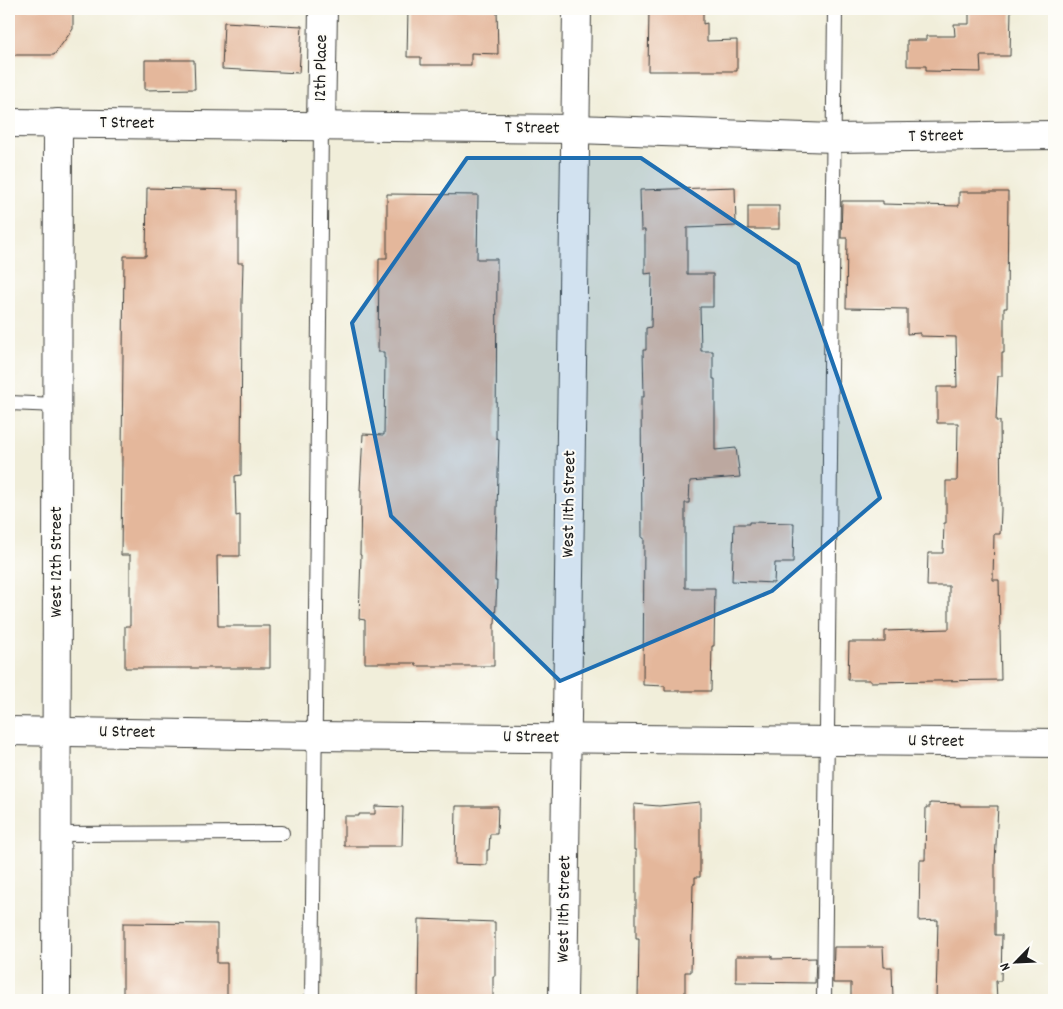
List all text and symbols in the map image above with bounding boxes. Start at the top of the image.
street label: 12th Place [309,34,335,102]
street label: T Street [99,111,155,137]
street label: T Street [504,116,560,142]
street label: T Street [908,124,964,150]
street label: West 11th Street [557,450,583,558]
street label: West 12th Street [45,506,70,618]
street label: U Street [99,720,156,746]
street label: U Street [503,725,560,751]
street label: U Street [908,729,965,755]
street label: West 11th Street [552,855,578,963]
north arrow [990,936,1040,986]
text: N [995,959,1016,974]

